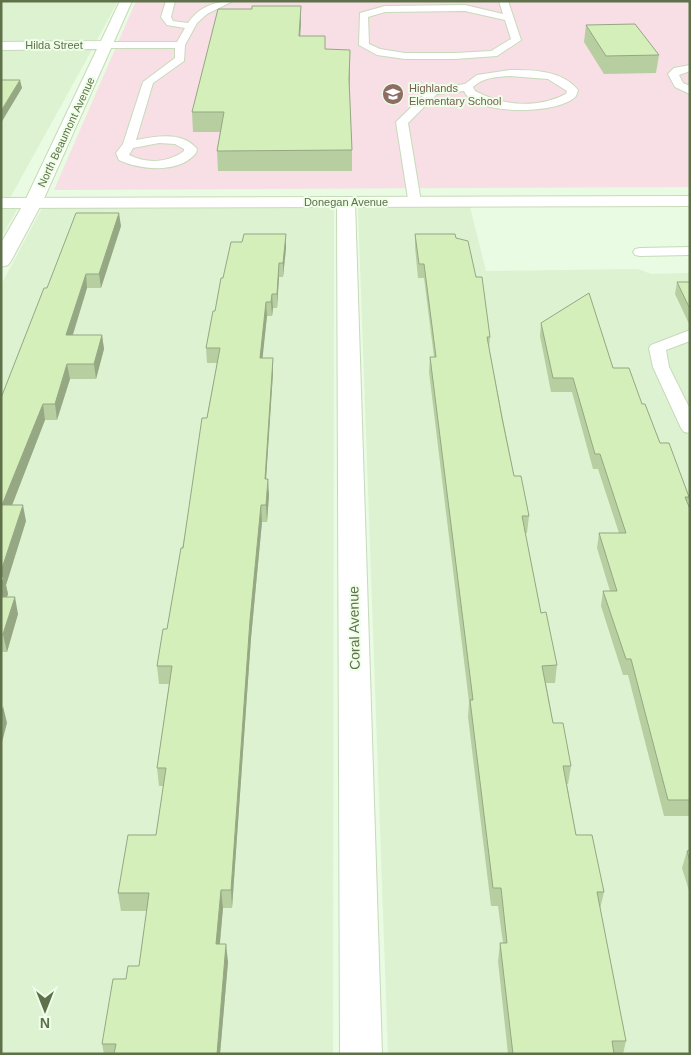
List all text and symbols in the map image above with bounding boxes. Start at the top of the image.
street label: Hilda Street [25,39,83,51]
street label: North Beaumont Avenue [35,75,97,189]
school or university icon: Highlands Elementary School [381,82,405,106]
place label: Highlands Elementary School [409,82,501,107]
street label: Donegan Avenue [304,196,388,208]
street label: Coral Avenue [345,586,363,670]
north arrow [20,985,70,1035]
text: N [40,1015,50,1031]

